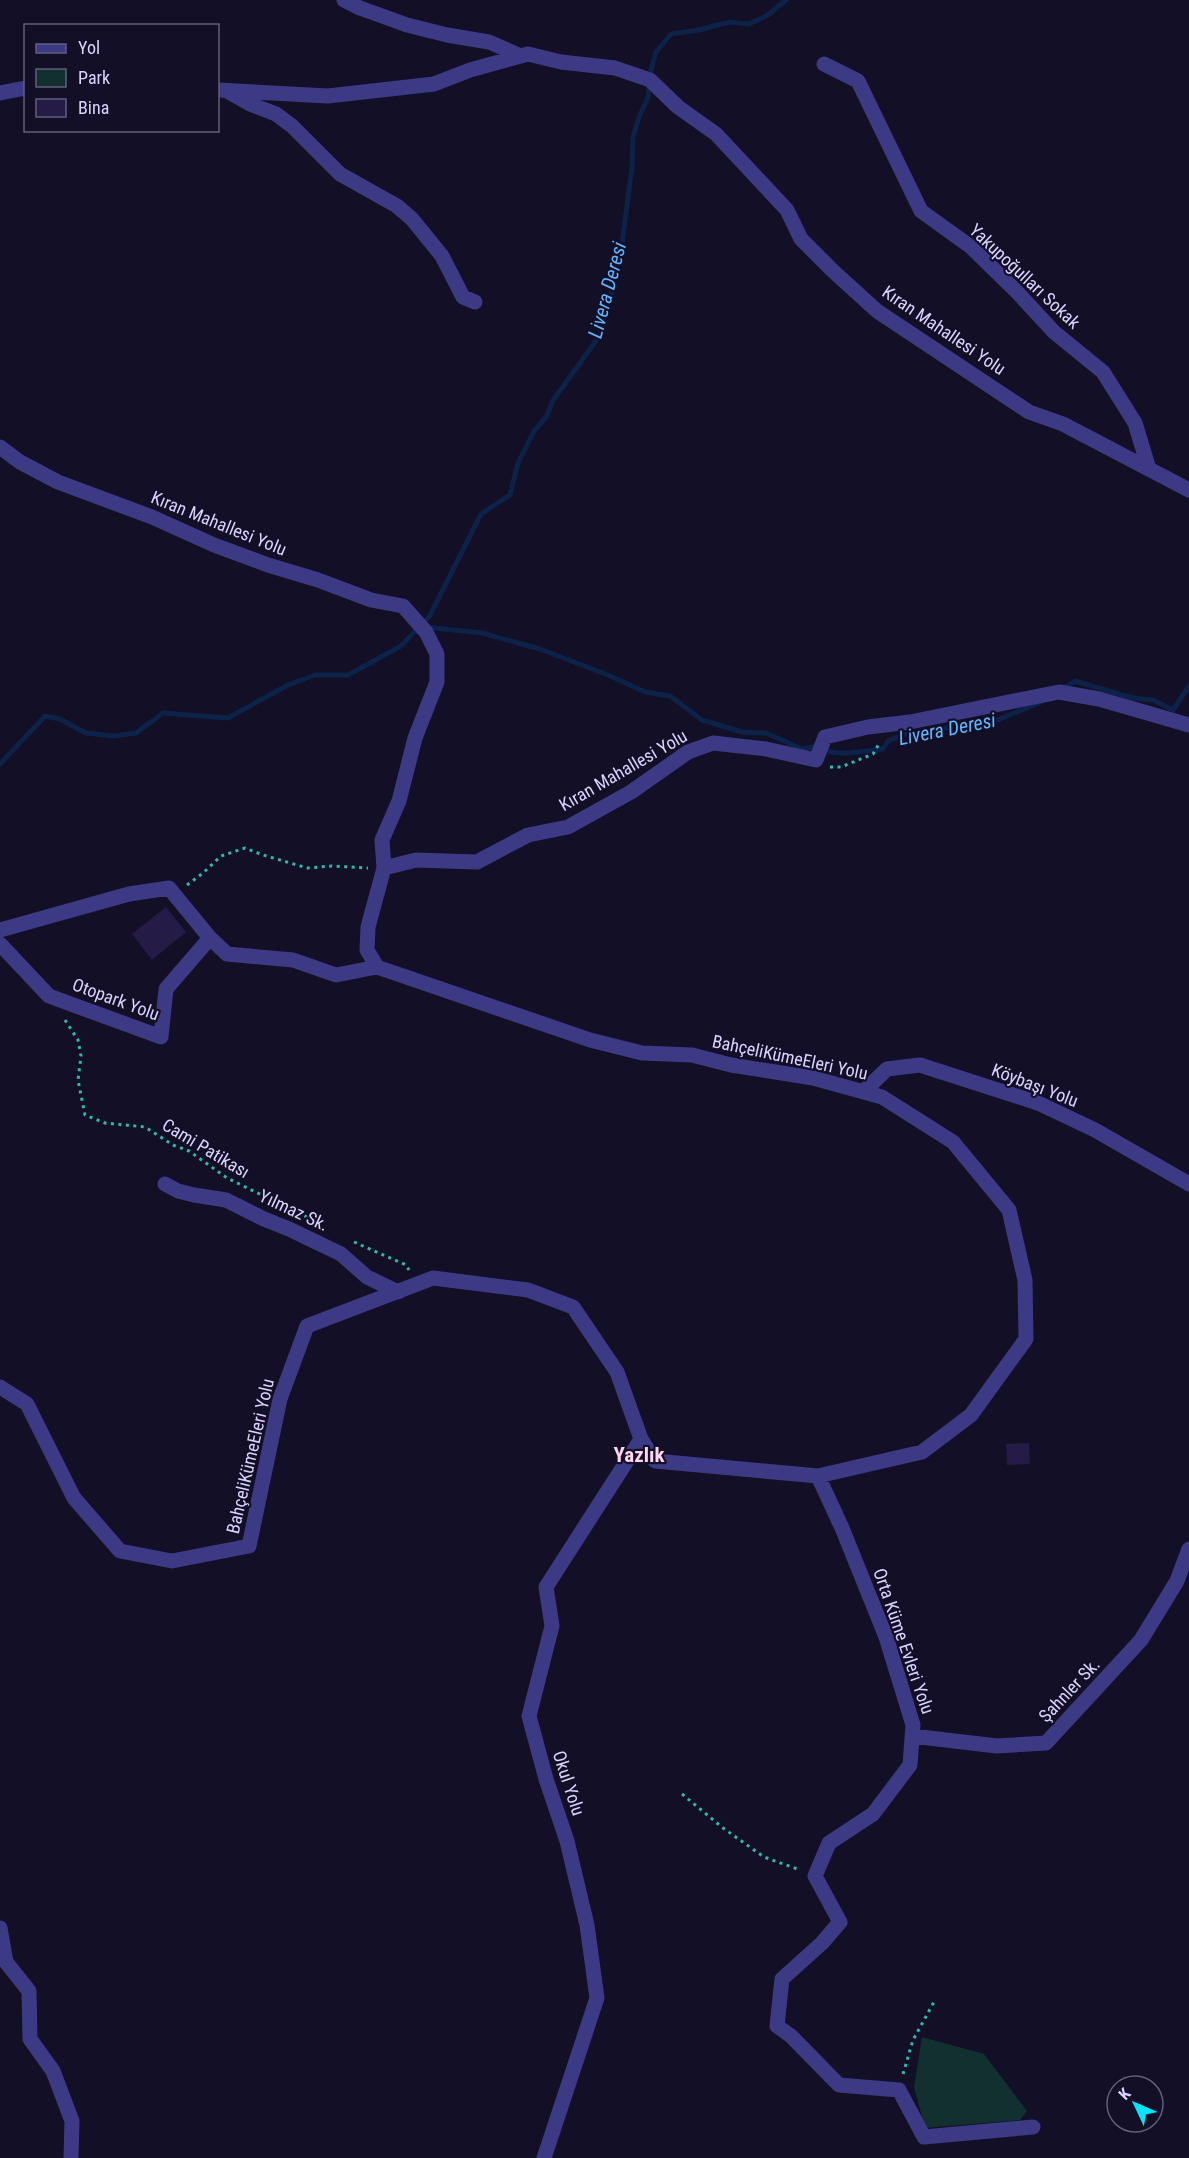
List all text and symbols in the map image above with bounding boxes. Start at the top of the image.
legend [24,24,219,132]
text: Yol [78,37,100,58]
text: Park [78,67,110,88]
text: Bina [78,97,109,118]
street label: Yakupoğulları Sokak [965,219,1085,333]
water label: Livera Deresi [583,239,631,341]
street label: Kıran Mahallesi Yolu [878,281,1010,379]
street label: Kıran Mahallesi Yolu [148,486,290,560]
water label: Livera Deresi [896,708,998,750]
street label: Kıran Mahallesi Yolu [555,725,691,815]
street label: Otopark Yolu [70,974,162,1024]
street label: BahçeliKümeEleri Yolu [710,1030,870,1084]
street label: Köybaşı Yolu [989,1059,1081,1111]
street label: Cami Patikası [159,1114,253,1182]
street label: Yılmaz Sk. [256,1185,332,1235]
street label: BahçeliKümeEleri Yolu [222,1376,278,1536]
district label: Yazlık [614,1443,665,1467]
street label: Orta Küme Evleri Yolu [869,1565,939,1717]
street label: Şahnler Sk. [1034,1654,1104,1726]
street label: Okul Yolu [549,1748,589,1818]
north arrow [1105,2074,1165,2134]
text: K [1115,2084,1135,2104]

